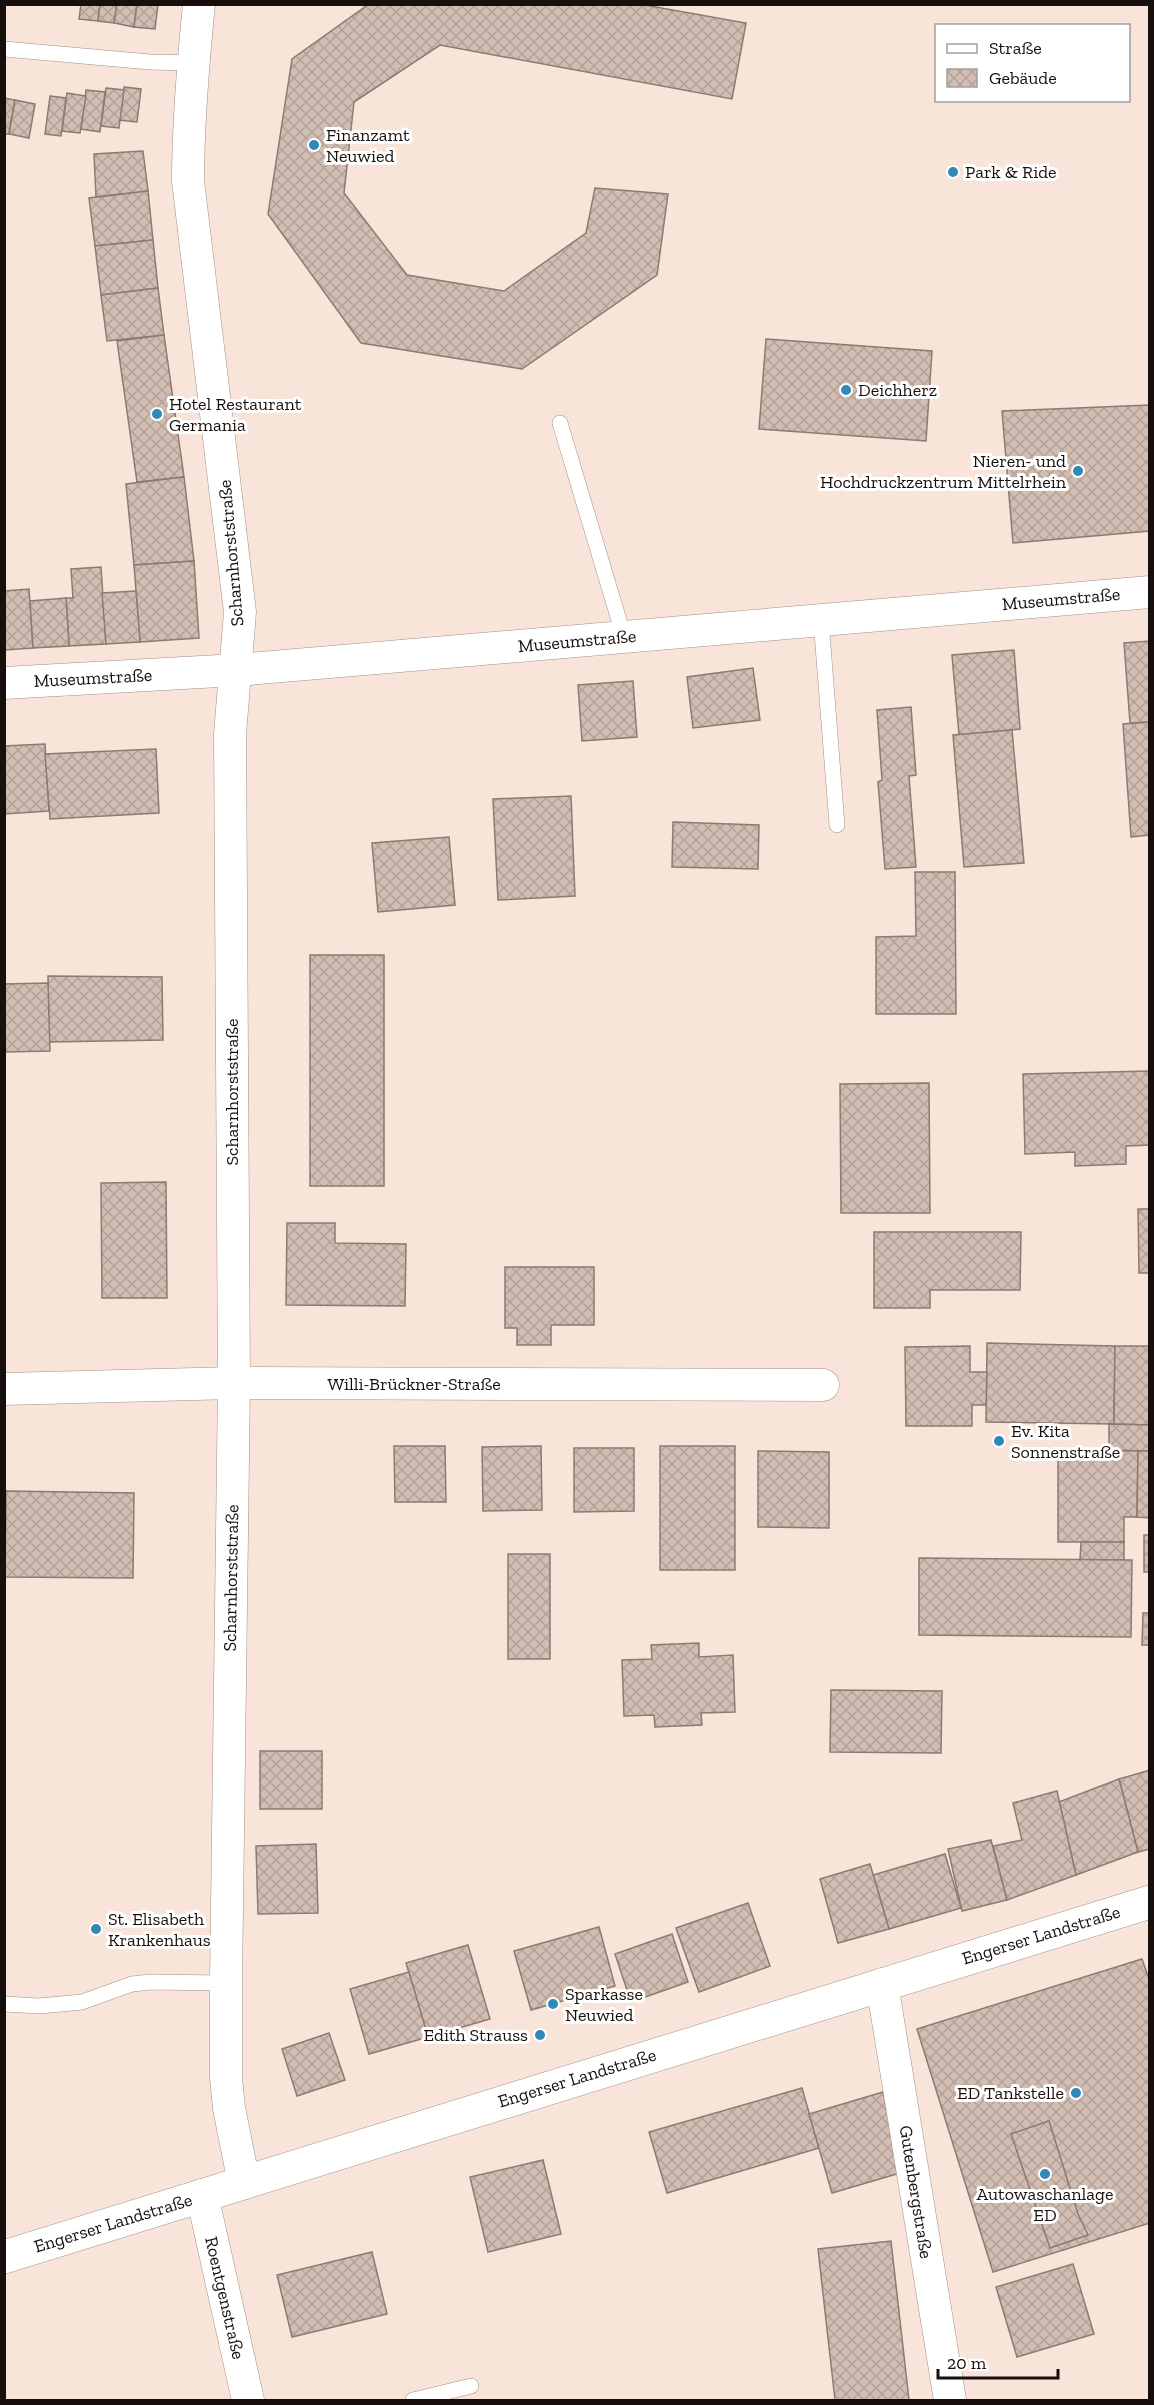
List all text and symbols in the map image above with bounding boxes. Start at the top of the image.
legend [935,24,1130,102]
text: Straße [989,37,1042,59]
text: Gebäude [989,67,1057,89]
place label: Finanzamt Neuwied [326,124,410,167]
marker: Finanzamt Neuwied [307,138,321,152]
place label: Park & Ride [965,161,1057,183]
marker: Park & Ride [946,165,960,179]
place label: Deichherz [858,379,937,401]
marker: Deichherz [839,383,853,397]
place label: Hotel Restaurant Germania [169,393,302,436]
marker: Hotel Restaurant Germania [150,407,164,421]
place label: Nieren- und Hochdruckzentrum Mittelrhein [820,450,1067,493]
marker: Nieren- und Hochdruckzentrum Mittelrhein [1071,464,1085,478]
street label: Scharnhorststraße [214,479,248,627]
street label: Museumstraße [1001,583,1121,615]
street label: Museumstraße [517,625,637,657]
street label: Museumstraße [33,664,153,692]
street label: Scharnhorststraße [221,1018,243,1166]
street label: Willi-Brückner-Straße [327,1373,501,1395]
place label: Ev. Kita Sonnenstraße [1011,1420,1120,1463]
marker: Ev. Kita Sonnenstraße [992,1434,1006,1448]
street label: Scharnhorststraße [219,1504,243,1652]
street label: Engerser Landstraße [959,1900,1123,1970]
place label: St. Elisabeth Krankenhaus [108,1908,211,1951]
marker: St. Elisabeth Krankenhaus [89,1922,103,1936]
place label: Sparkasse Neuwied [565,1983,643,2026]
marker: Sparkasse Neuwied [546,1997,560,2011]
place label: Edith Strauss [423,2024,528,2046]
marker: Edith Strauss [533,2028,547,2042]
street label: Engerser Landstraße [495,2043,659,2113]
place label: ED Tankstelle [957,2082,1064,2104]
marker: ED Tankstelle [1069,2086,1083,2100]
street label: Gutenbergstraße [895,2124,937,2260]
marker: Autowaschanlage ED [1038,2167,1052,2181]
place label: Autowaschanlage ED [977,2183,1113,2226]
street label: Engerser Landstraße [31,2188,195,2258]
street label: Roentgenstraße [200,2235,250,2361]
scale bar [938,2342,1058,2380]
text: 20 m [947,2352,987,2374]

